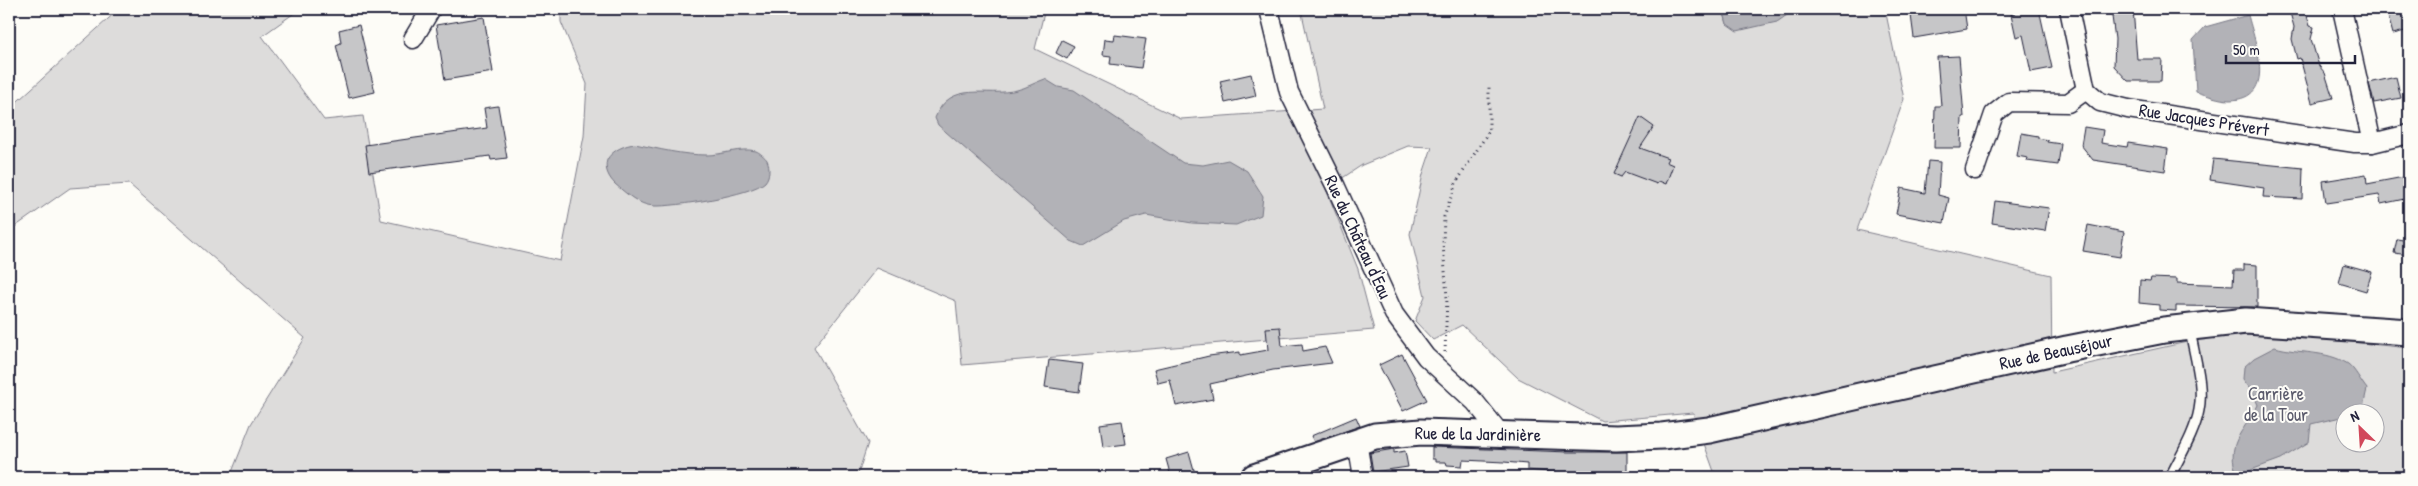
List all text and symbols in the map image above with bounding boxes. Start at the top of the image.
scale bar [2226,32,2354,64]
text: 50 m [2233,39,2260,60]
street label: Rue Jacques Prévert [2137,97,2272,142]
street label: Rue du Château d'Eau [1319,171,1398,303]
street label: Rue de Beauséjour [1997,327,2115,376]
park label: Carrière de la Tour [2244,381,2308,427]
north arrow [2336,404,2386,454]
text: N [2347,405,2362,426]
street label: Rue de la Jardinière [1415,420,1541,447]

